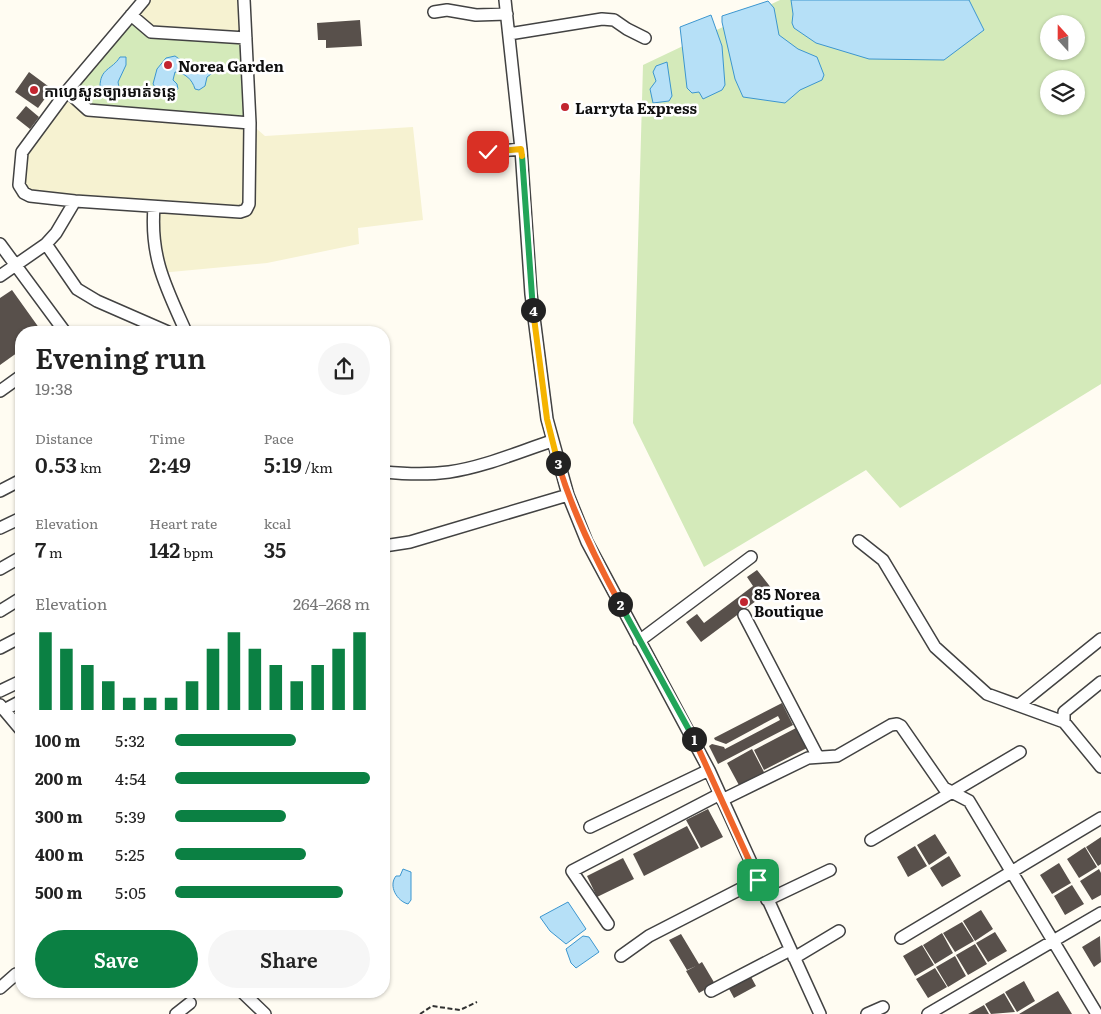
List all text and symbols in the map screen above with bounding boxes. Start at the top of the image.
north arrow [1040,15,1085,60]
map controls [1040,15,1085,115]
place label: Norea Garden [178,54,284,77]
marker: Norea Garden [162,59,174,71]
button: layers [1040,70,1085,115]
place label: កាហ្វេសួនច្បារមាត់ទន្លេ [44,79,176,102]
marker: កាហ្វេសួនច្បារមាត់ទន្លេ [28,84,40,96]
place label: Larryta Express [575,96,697,119]
marker: Larryta Express [559,101,571,113]
pin [467,131,509,173]
icon: check [474,138,502,166]
pin: 4 [520,298,546,322]
text: 4 [529,300,538,320]
text: Evening run [35,336,206,378]
button: share [318,343,370,395]
text: 19:38 [35,376,73,400]
text: Distance [35,428,93,448]
text: Time [149,428,185,448]
text: Pace [264,428,294,448]
text: 0.53 [35,448,77,479]
text: 2:49 [149,448,191,479]
text: 5:19 [264,448,302,479]
pin: 3 [546,450,570,476]
text: 3 [555,453,562,473]
text: km [77,457,102,477]
text: /km [302,457,333,477]
text: Elevation [35,513,98,533]
text: Heart rate [149,513,217,533]
text: kcal [264,513,291,533]
text: 7 [35,533,46,564]
text: 142 [149,533,180,564]
text: 35 [264,533,286,564]
text: m [46,542,63,562]
text: bpm [180,542,214,562]
place label: 85 Norea Boutique [754,582,824,622]
text: Elevation [35,591,107,615]
text: 264–268 m [293,591,370,615]
pin: 2 [608,592,632,616]
text: 2 [617,594,624,614]
marker: 85 Norea Boutique [738,596,750,608]
pin: 1 [682,726,706,752]
text: 100 m [35,728,81,752]
text: 5:32 [115,728,145,752]
text: 1 [692,729,697,749]
text: 200 m [35,766,82,790]
text: 4:54 [115,766,146,790]
text: 300 m [35,804,83,828]
text: 5:39 [115,804,145,828]
text: 400 m [35,842,84,866]
text: 5:25 [115,842,145,866]
pin [737,859,779,901]
icon: arrive [744,866,772,894]
text: 500 m [35,880,83,904]
text: 5:05 [115,880,146,904]
button: Save [35,930,198,988]
button: Share [208,930,370,988]

